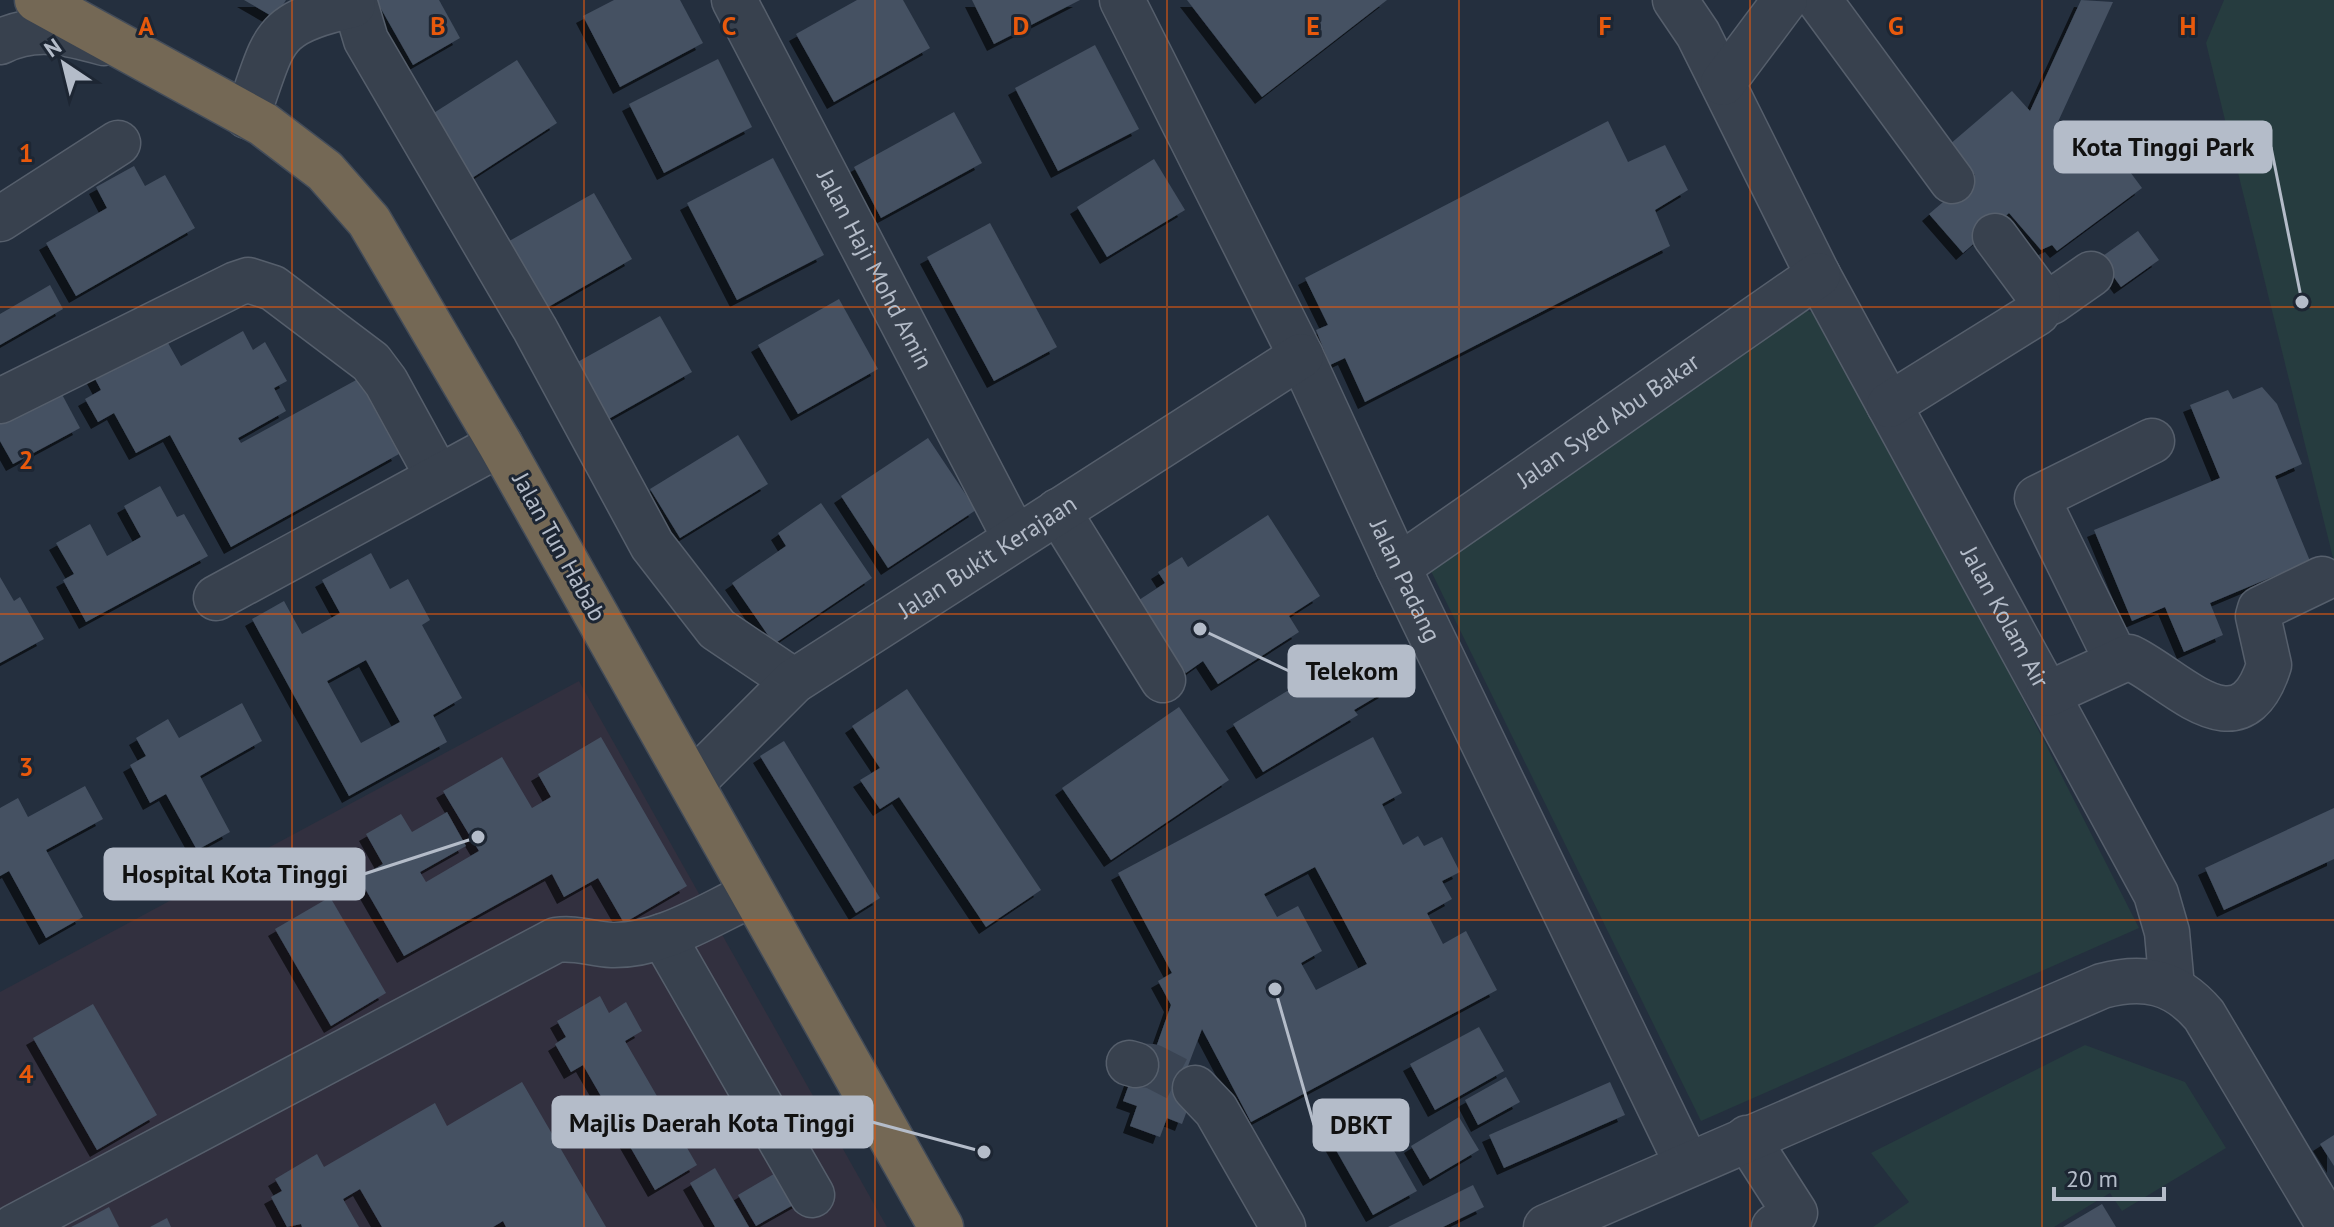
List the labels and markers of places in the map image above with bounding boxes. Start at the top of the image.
callout: Kota Tinggi Park [2055,122,2271,172]
callout: Telekom [1289,646,1414,696]
callout: Hospital Kota Tinggi [105,849,364,899]
callout: Majlis Daerah Kota Tinggi [553,1097,872,1147]
callout: DBKT [1314,1100,1408,1150]

